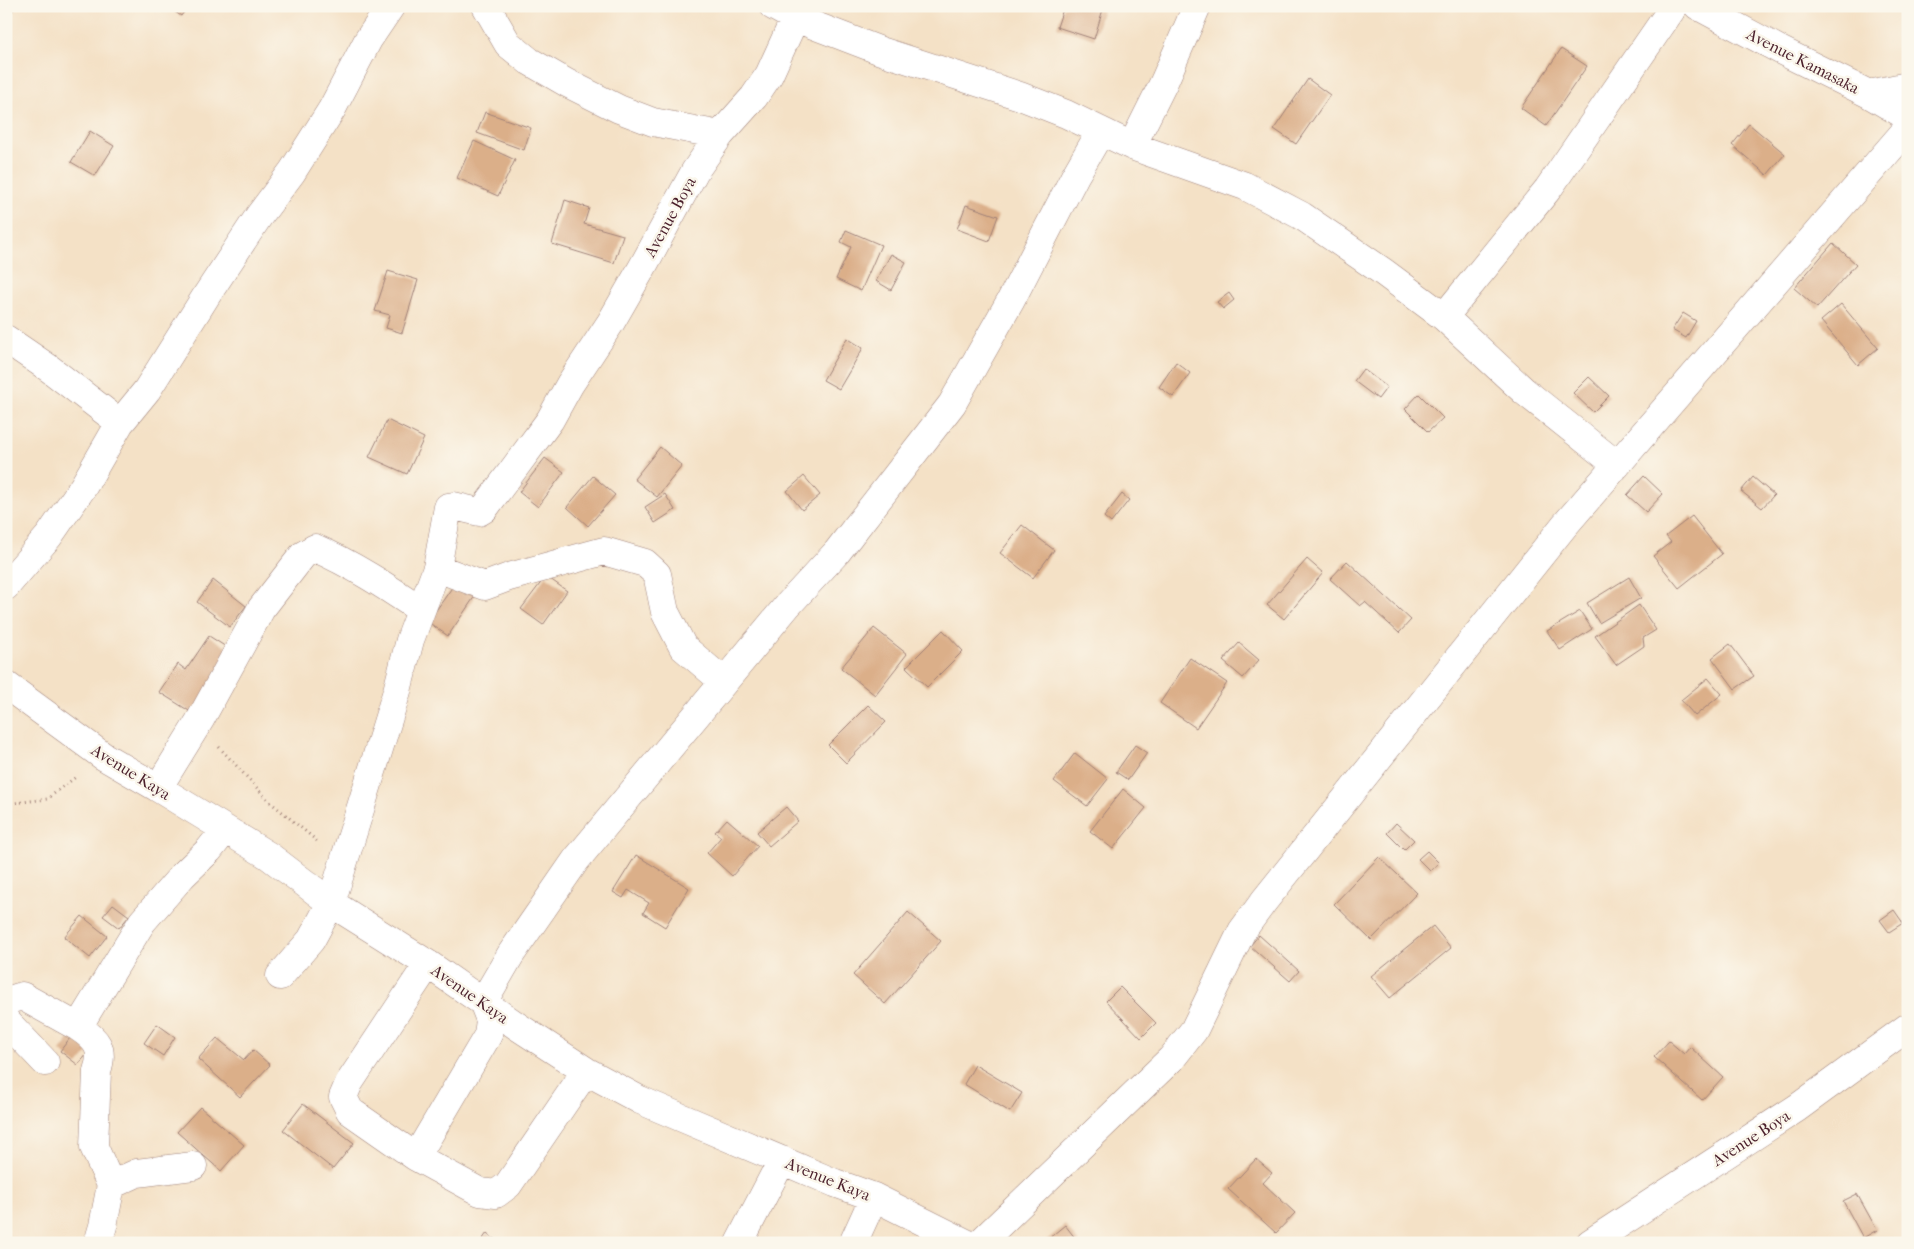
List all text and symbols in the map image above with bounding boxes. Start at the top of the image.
street label: Avenue Kamasaka [1743,24,1863,98]
street label: Avenue Boya [640,173,700,261]
street label: Avenue Kaya [87,740,175,804]
street label: Avenue Kaya [427,960,513,1028]
street label: Avenue Boya [1708,1106,1794,1171]
street label: Avenue Kaya [782,1153,874,1205]

